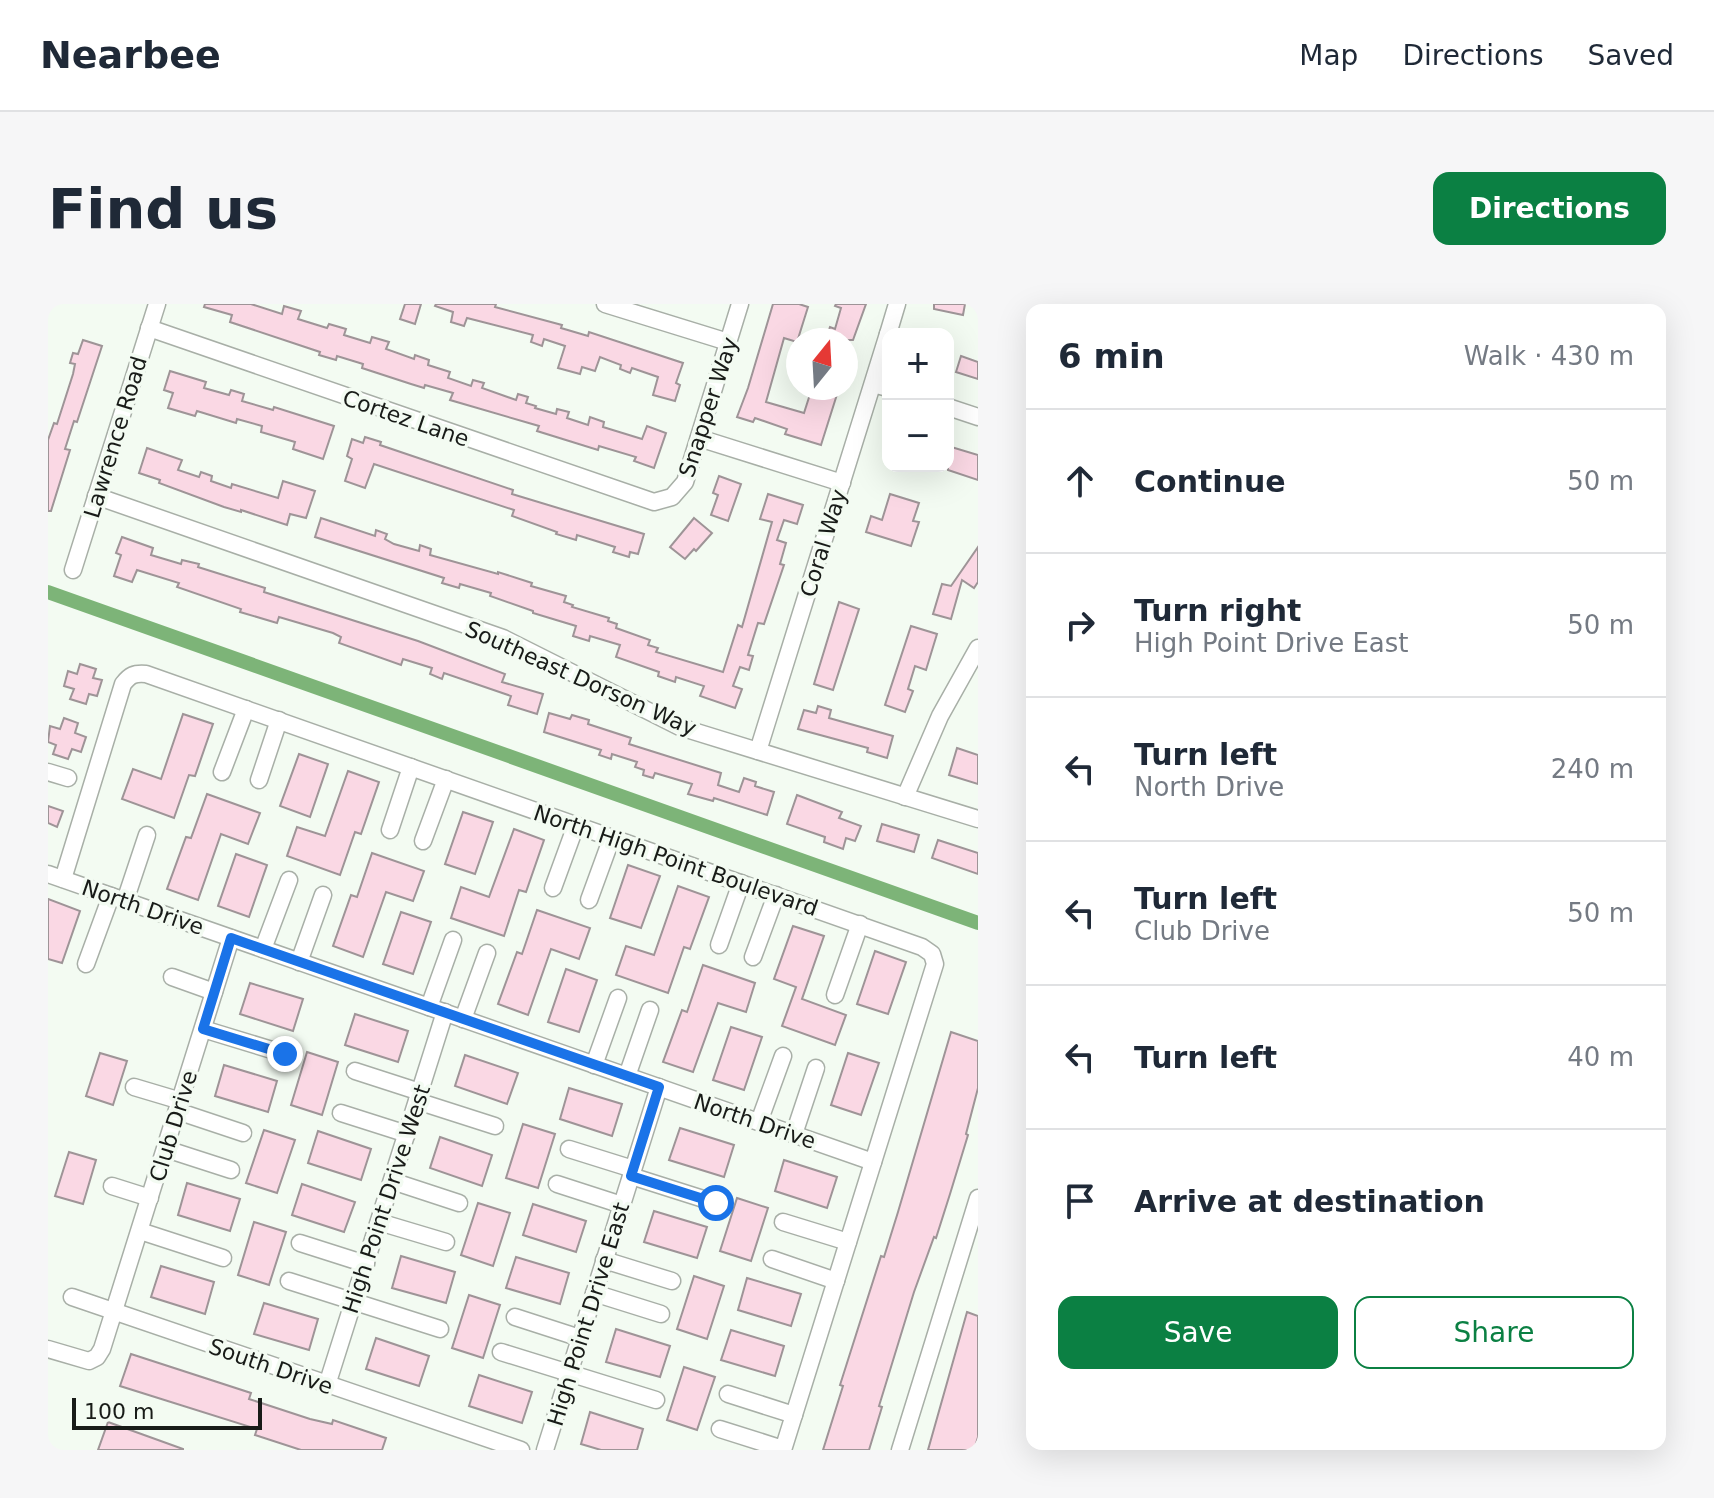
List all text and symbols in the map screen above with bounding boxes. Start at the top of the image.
text: Nearbee [40,33,221,77]
text: Map [1299,39,1358,72]
text: Directions [1402,39,1543,72]
text: Saved [1587,39,1674,72]
button: Directions [1433,172,1666,245]
text: Find us [48,176,278,241]
north arrow [786,328,858,400]
map controls [882,328,954,472]
button: + [882,328,954,400]
street label: Snapper Way [674,334,743,480]
text: 6 min [1058,336,1165,376]
text: Walk · 430 m [1464,341,1634,371]
street label: Lawrence Road [79,353,152,521]
street label: Cortez Lane [339,385,472,452]
button: − [882,400,954,472]
icon: ahead [1058,459,1102,503]
text: Continue [1134,464,1286,499]
text: 50 m [1567,466,1634,496]
street label: Coral Way [795,486,852,600]
text: Turn right [1134,593,1301,628]
icon: right [1058,603,1102,647]
text: 50 m [1567,610,1634,640]
street label: Southeast Dorson Way [461,616,700,741]
text: High Point Drive East [1134,628,1409,658]
text: Turn left [1134,737,1277,772]
icon: left [1058,747,1102,791]
text: 240 m [1551,754,1634,784]
text: North Drive [1134,772,1284,802]
street label: North High Point Boulevard [530,800,821,921]
street label: North Drive [79,875,207,940]
text: Turn left [1134,881,1277,916]
icon: left [1058,891,1102,935]
text: 50 m [1567,898,1634,928]
text: Club Drive [1134,916,1270,946]
icon: left [1058,1035,1102,1079]
route end [267,1036,303,1072]
text: Turn left [1134,1040,1277,1075]
text: 40 m [1567,1042,1634,1072]
street label: Club Drive [145,1067,202,1185]
street label: High Point Drive West [338,1081,435,1317]
street label: North Drive [691,1089,819,1154]
icon: arrive [1058,1179,1102,1223]
text: Arrive at destination [1134,1184,1485,1219]
route start [698,1185,734,1221]
street label: High Point Drive East [543,1199,634,1429]
button: Save [1058,1296,1338,1369]
button: Share [1354,1296,1634,1369]
street label: South Drive [206,1334,336,1399]
scale bar [72,1394,262,1430]
text: 100 m [84,1399,154,1424]

